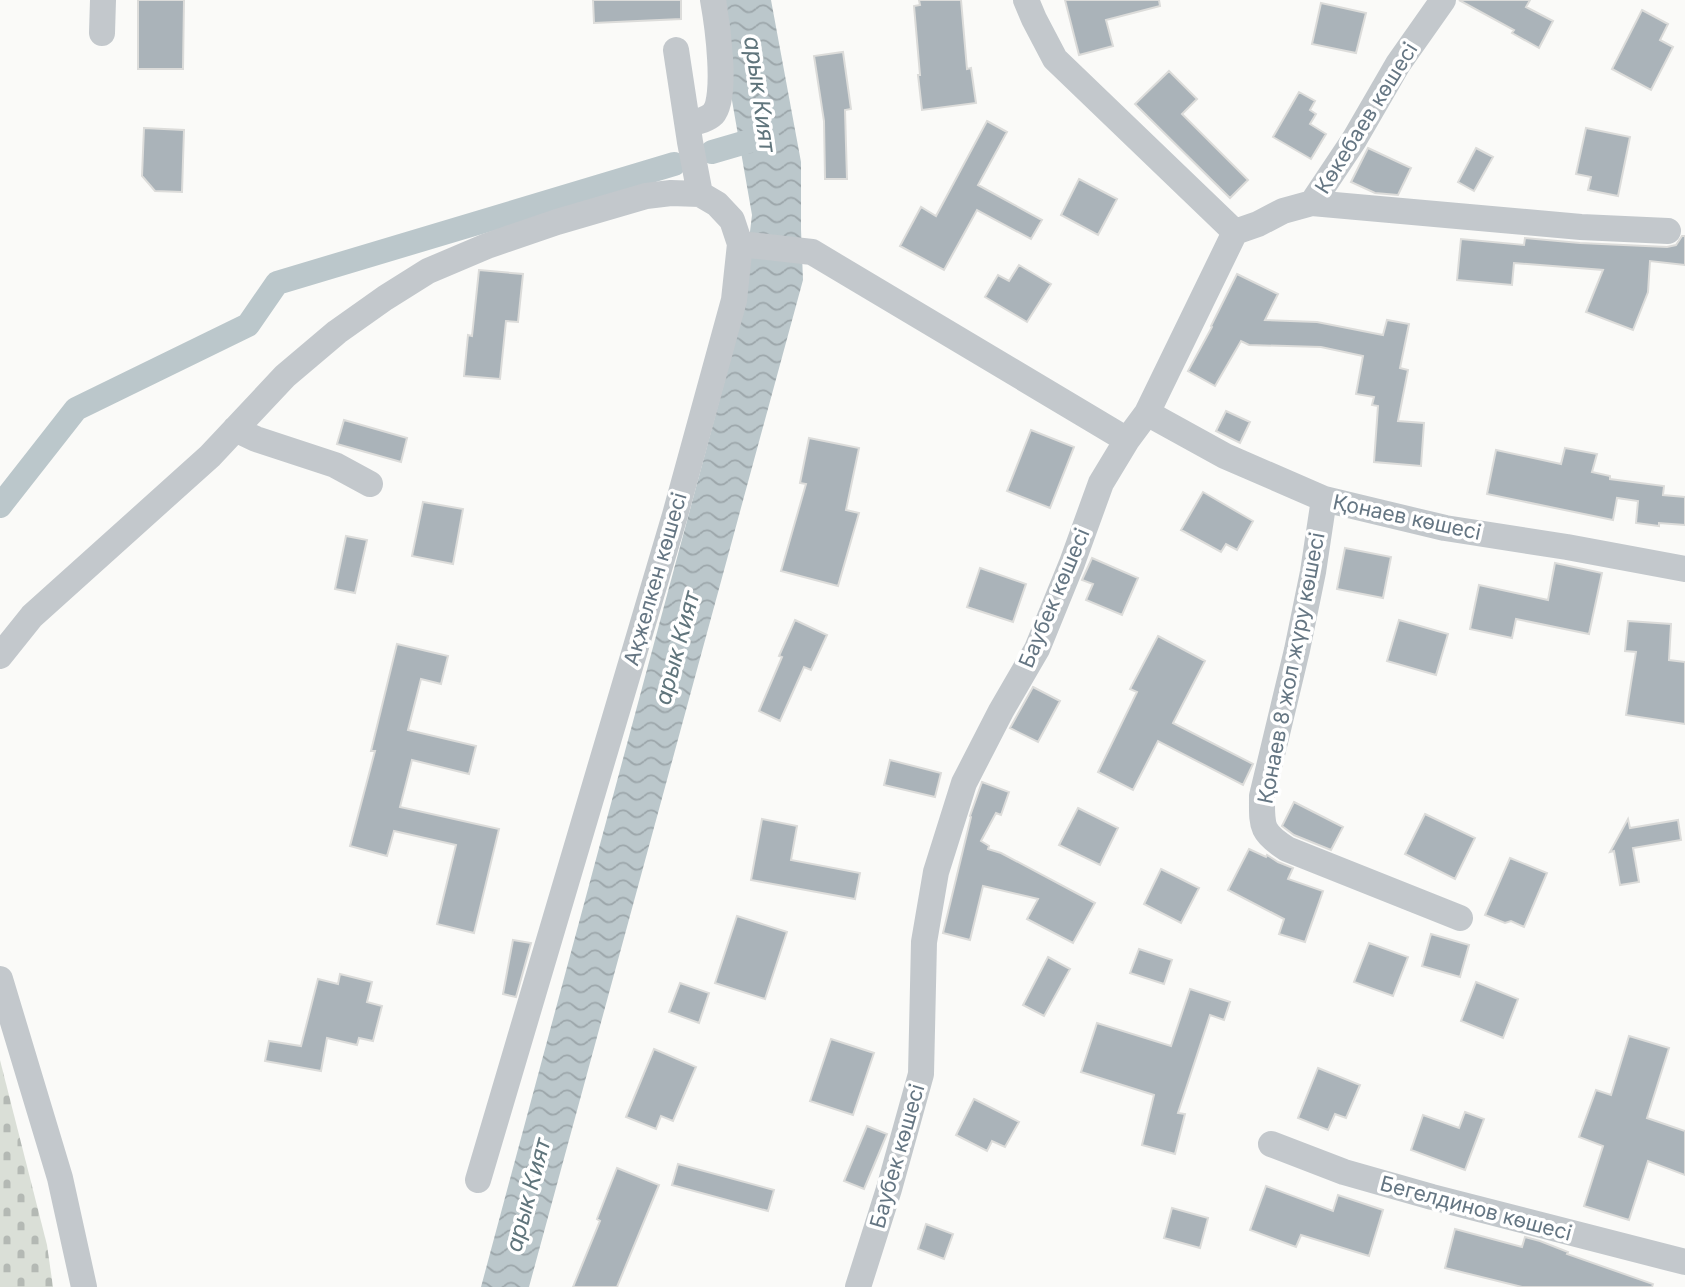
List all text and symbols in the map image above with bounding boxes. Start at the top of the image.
water label: арык Кият [738,34,782,155]
street label: Көкебаев көшесі [1309,38,1423,198]
street label: Қонаев көшесі [1331,489,1483,545]
street label: Ақжелкен көшесі [618,490,692,668]
street label: Баубек көшесі [1013,525,1095,671]
street label: Қонаев 8 жол жүру көшесі [1252,530,1330,806]
water label: арык Кият [648,587,706,708]
street label: Баубек көшесі [864,1081,930,1231]
water label: арык Кият [499,1134,557,1255]
street label: Бегелдинов көшесі [1377,1170,1575,1246]

